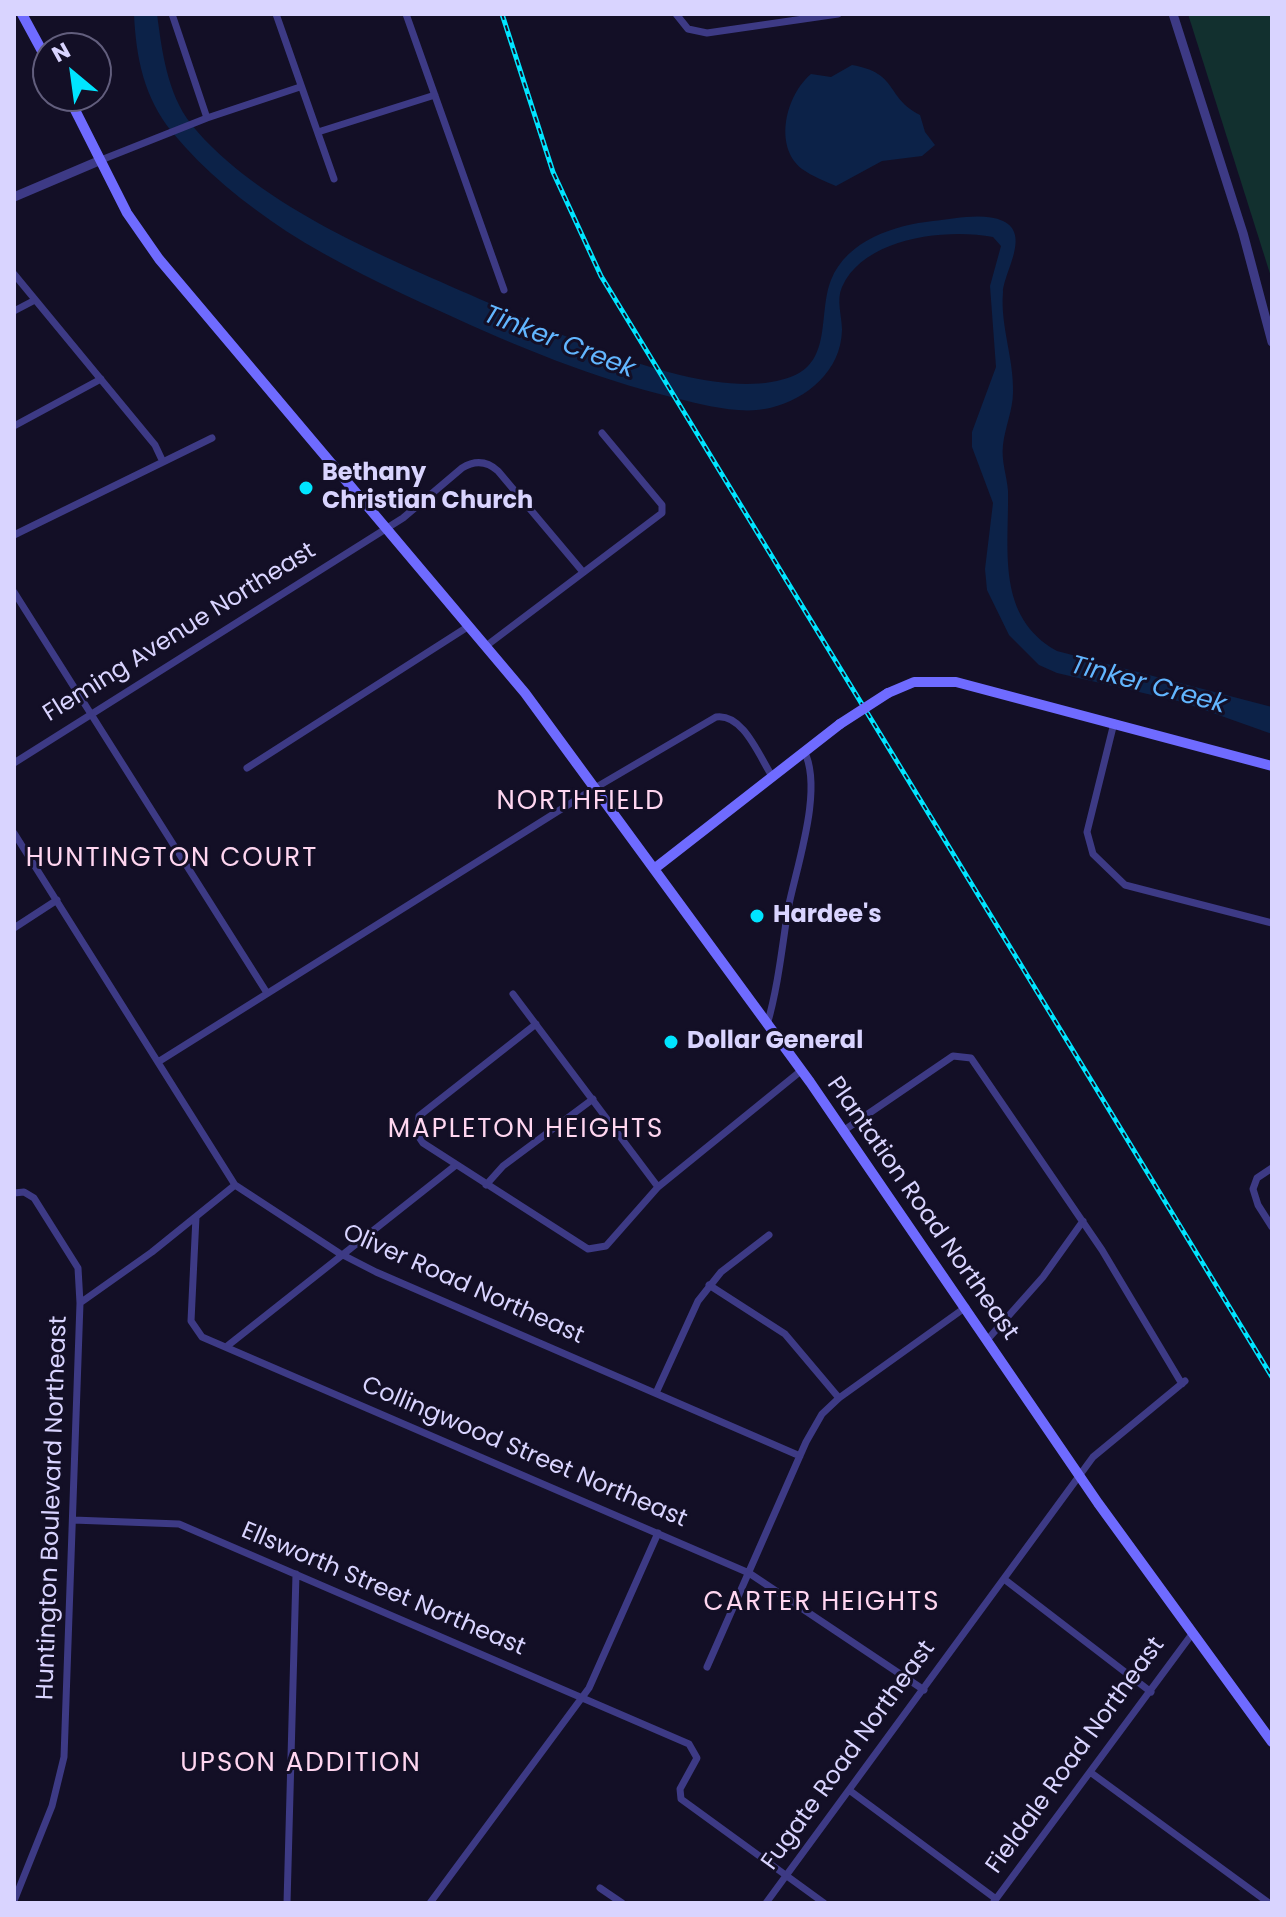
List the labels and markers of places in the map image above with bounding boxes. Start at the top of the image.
place label: Bethany Christian Church [322,460,533,516]
marker: Bethany Christian Church [297,479,315,497]
place label: Hardee's [773,902,882,930]
marker: Hardee's [748,907,766,925]
place label: Dollar General [687,1028,863,1056]
marker: Dollar General [662,1033,680,1051]

